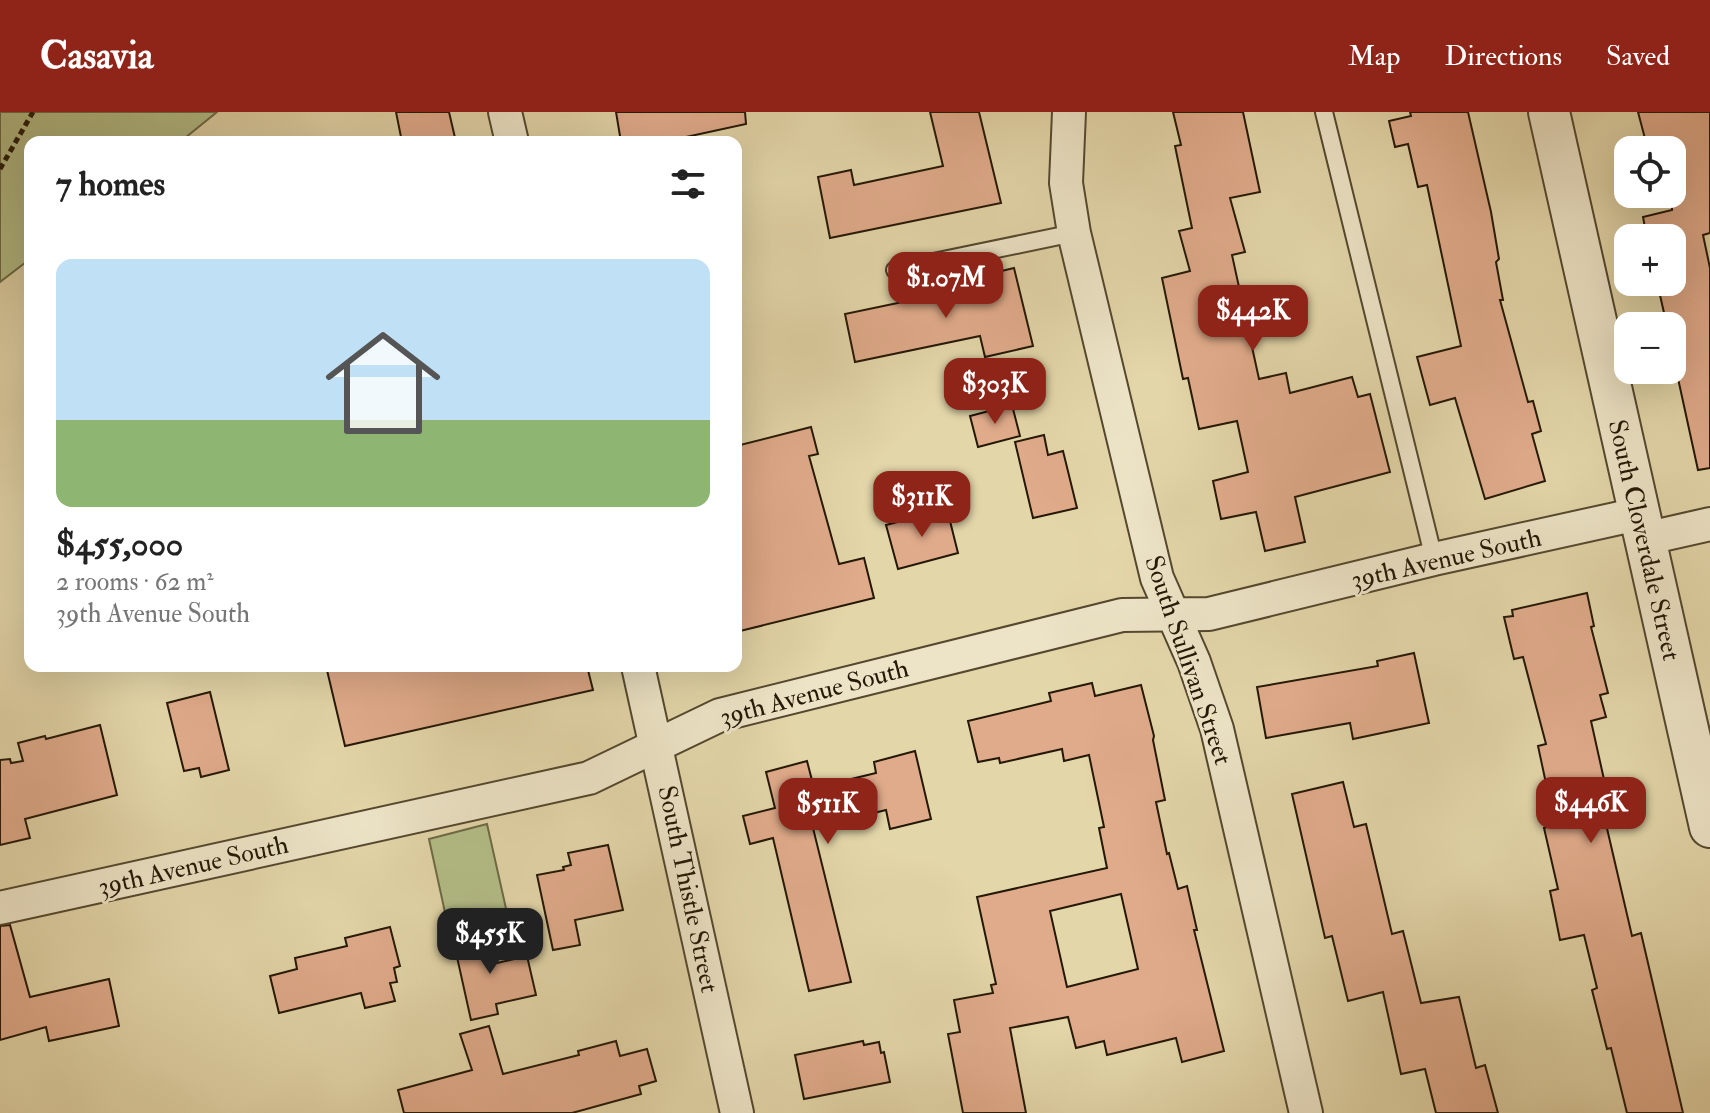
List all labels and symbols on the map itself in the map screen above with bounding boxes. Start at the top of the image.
pin: $1.07M [881,252,1011,320]
pin: $442K [1197,285,1309,353]
pin: $303K [939,358,1051,426]
street label: South Cloverdale Street [1601,417,1687,664]
pin: $311K [866,471,978,539]
street label: 39th Avenue South [1348,521,1545,596]
street label: South Sullivan Street [1137,552,1239,769]
street label: 39th Avenue South [716,652,912,734]
pin: $446K [1535,777,1647,845]
pin: $511K [772,778,884,846]
street label: South Thistle Street [650,783,726,996]
street label: 39th Avenue South [95,828,292,903]
pin: $455K [434,908,546,976]

